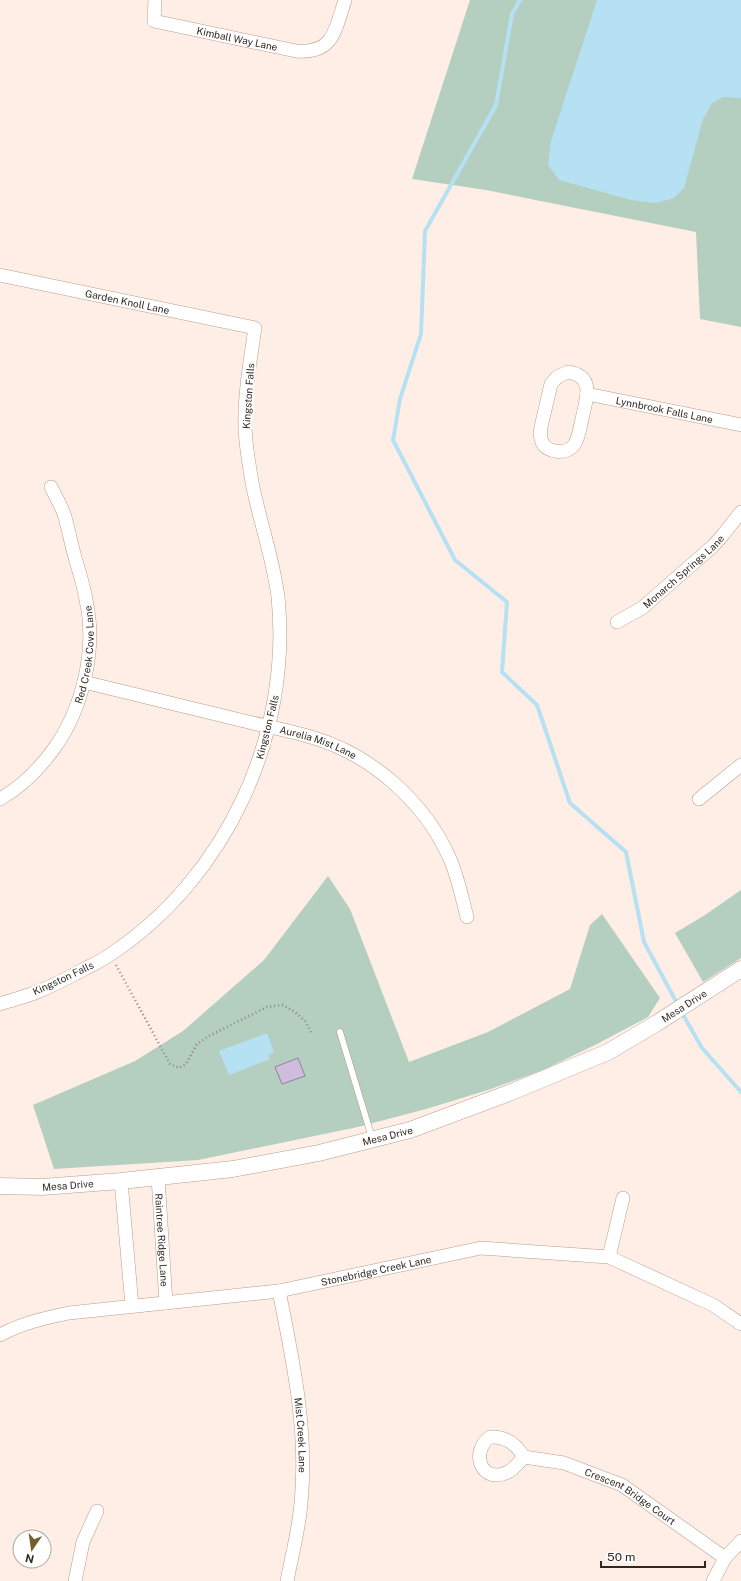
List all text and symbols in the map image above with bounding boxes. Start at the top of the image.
street label: Kimball Way Lane [196,24,279,53]
street label: Garden Knoll Lane [84,287,171,316]
street label: Kingston Falls [240,363,256,429]
street label: Lynnbrook Falls Lane [615,394,714,425]
street label: Monarch Springs Lane [640,532,727,610]
street label: Red Creek Cove Lane [72,605,96,705]
street label: Kingston Falls [253,694,281,760]
street label: Aurelia Mist Lane [279,723,359,761]
street label: Kingston Falls [31,959,95,997]
street label: Mesa Drive [659,987,709,1025]
street label: Mesa Drive [361,1123,414,1148]
street label: Mesa Drive [42,1177,94,1193]
street label: Raintree Ridge Lane [153,1193,171,1287]
street label: Stonebridge Creek Lane [320,1253,433,1288]
street label: Mist Creek Lane [292,1397,309,1473]
street label: Crescent Bridge Court [583,1465,678,1527]
north arrow [12,1529,52,1569]
scale bar [601,1543,705,1569]
text: 50 m [607,1550,635,1564]
text: N [24,1552,35,1566]

